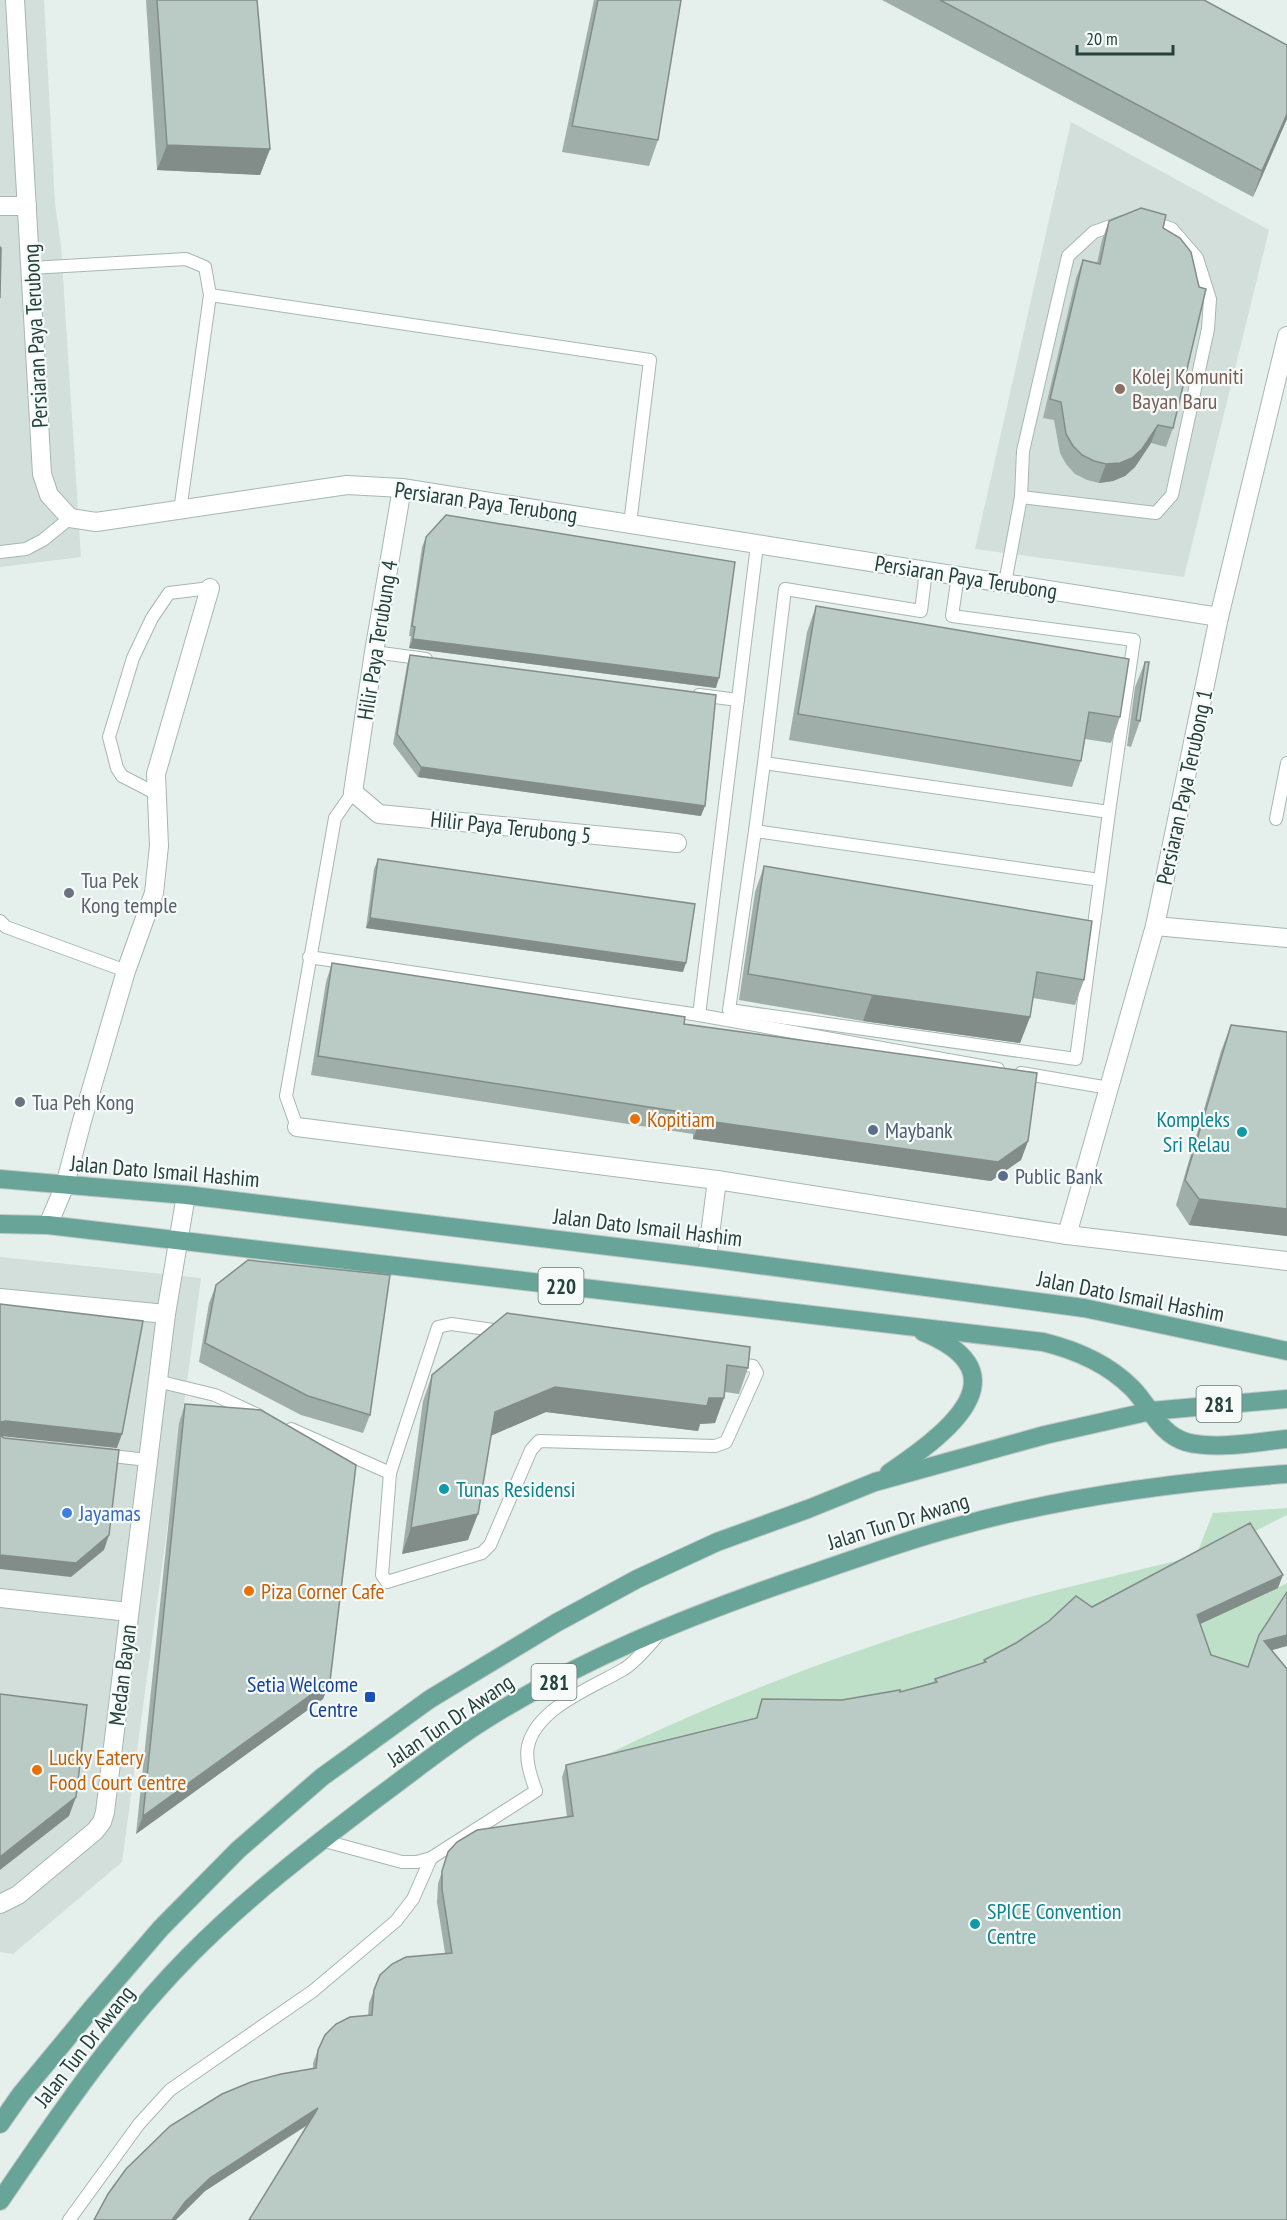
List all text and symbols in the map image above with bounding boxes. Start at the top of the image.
scale bar [1077,18,1173,56]
text: 20 m [1086,27,1118,50]
street label: Persiaran Paya Terubong [16,243,54,429]
place label: Kolej Komuniti Bayan Baru [1132,362,1244,415]
marker: Kolej Komuniti Bayan Baru [1113,382,1127,396]
street label: Persiaran Paya Terubong [393,475,579,529]
street label: Persiaran Paya Terubong [873,549,1059,605]
street label: Hilir Paya Terubung 4 [351,558,403,722]
street label: Persiaran Paya Terubong 1 [1150,687,1218,887]
street label: Hilir Paya Terubong 5 [429,805,593,849]
place label: Tua Pek Kong temple [81,866,177,919]
marker: Tua Pek Kong temple [62,886,76,900]
place label: Tua Peh Kong [32,1088,134,1116]
marker: Tua Peh Kong [13,1095,27,1109]
place label: Kopitiam [647,1105,715,1133]
place label: Kompleks Sri Relau [1156,1105,1230,1158]
marker: Kopitiam [628,1112,642,1126]
place label: Maybank [885,1116,953,1144]
marker: Maybank [866,1123,880,1137]
marker: Kompleks Sri Relau [1235,1125,1249,1139]
street label: Jalan Dato Ismail Hashim [68,1149,261,1193]
place label: Public Bank [1015,1162,1103,1190]
marker: Public Bank [996,1169,1010,1183]
street label: Jalan Dato Ismail Hashim [551,1201,744,1252]
street label: Jalan Dato Ismail Hashim [1034,1264,1227,1328]
road number: 220 [538,1268,584,1304]
road number: 281 [1196,1386,1242,1422]
place label: Tunas Residensi [456,1475,576,1503]
marker: Tunas Residensi [437,1482,451,1496]
street label: Jalan Tun Dr Awang [823,1486,972,1556]
place label: Jayamas [78,1499,141,1527]
marker: Jayamas [60,1506,74,1520]
place label: Piza Corner Cafe [261,1577,385,1605]
marker: Piza Corner Cafe [242,1584,256,1598]
street label: Medan Bayan [102,1623,142,1727]
road number: 281 [532,1664,576,1700]
street label: Jalan Tun Dr Awang [381,1668,518,1773]
place label: Setia Welcome Centre [247,1670,358,1723]
marker: Setia Welcome Centre [363,1690,377,1704]
place label: Lucky Eatery Food Court Centre [49,1743,186,1796]
marker: Lucky Eatery Food Court Centre [30,1763,44,1777]
place label: SPICE Convention Centre [987,1897,1122,1950]
marker: SPICE Convention Centre [968,1917,982,1931]
street label: Jalan Tun Dr Awang [27,1980,140,2113]

